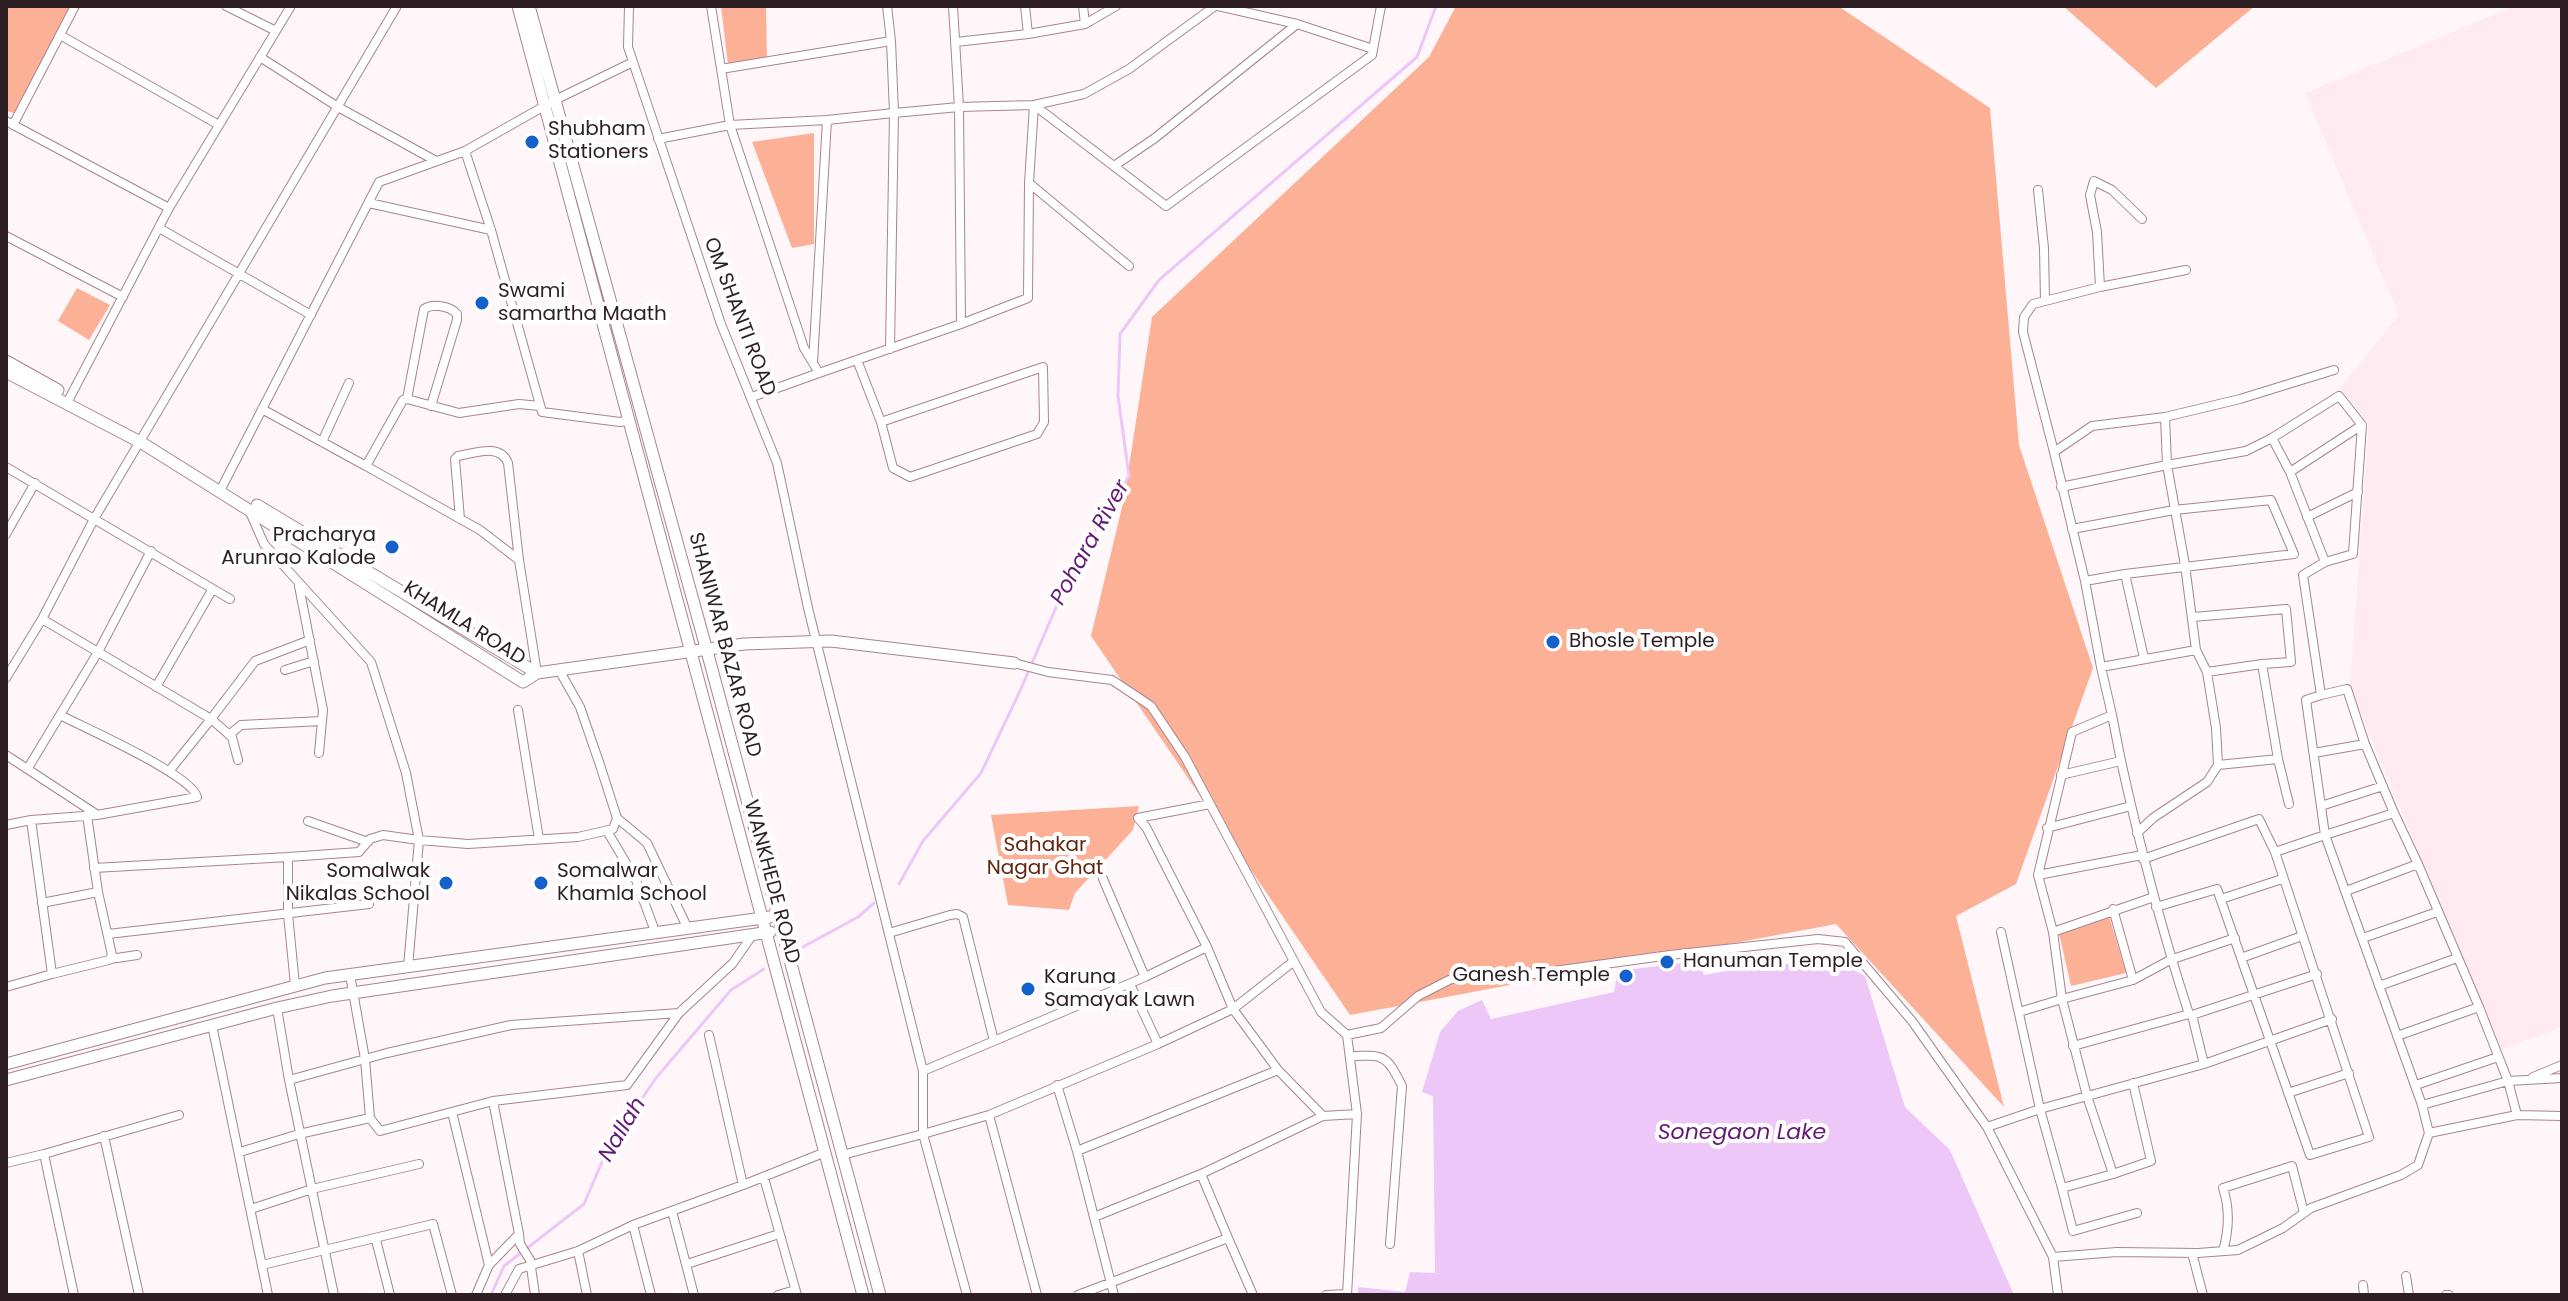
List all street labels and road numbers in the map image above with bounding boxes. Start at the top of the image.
street label: OM SHANTI ROAD [698,234,780,400]
street label: SHANIWAR BAZAR ROAD [682,530,766,760]
street label: KHAMLA ROAD [398,577,530,671]
street label: WANKHEDE ROAD [738,798,804,966]

